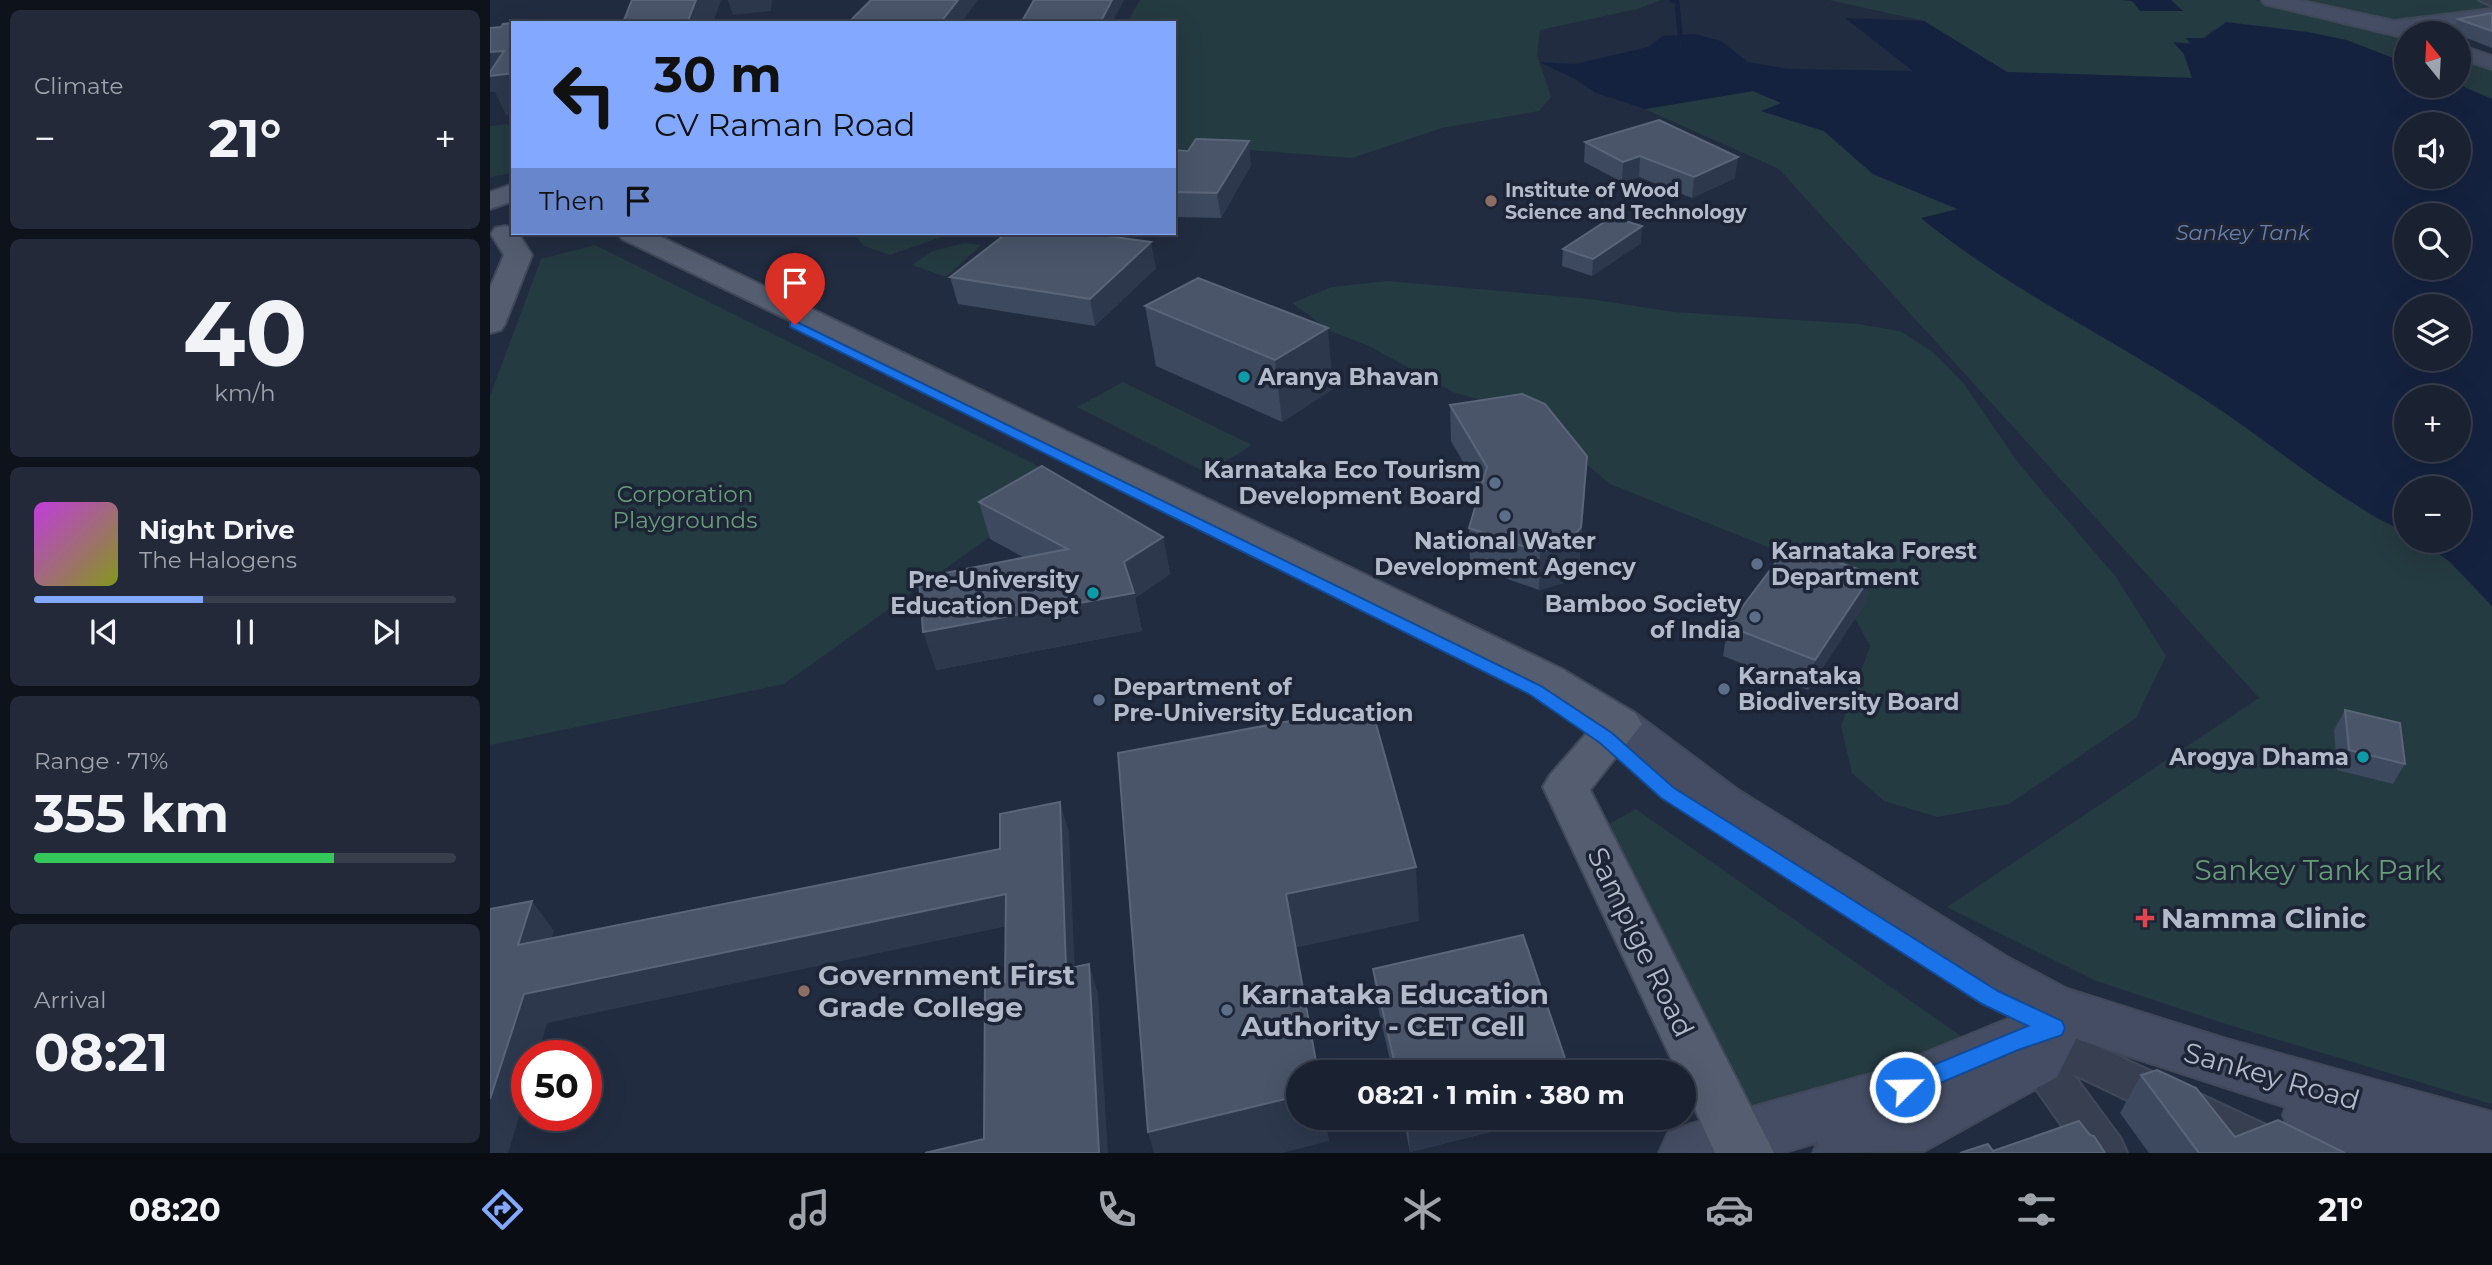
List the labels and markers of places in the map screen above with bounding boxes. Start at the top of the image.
place label: Institute of Wood Science and Technology [1505,179,1747,224]
marker: Institute of Wood Science and Technology [1483,193,1499,209]
pin [765,253,825,325]
place label: Aranya Bhavan [1257,363,1439,391]
marker: Aranya Bhavan [1236,369,1252,385]
place label: Karnataka Eco Tourism Development Board [1204,456,1481,510]
marker: Karnataka Eco Tourism Development Board [1487,475,1503,491]
marker: National Water Development Agency [1497,508,1513,524]
place label: National Water Development Agency [1374,527,1636,581]
place label: Karnataka Forest Department [1771,537,1977,591]
marker: Karnataka Forest Department [1749,556,1765,572]
place label: Pre-University Education Dept [890,566,1079,620]
marker: Pre-University Education Dept [1085,585,1101,601]
place label: Bamboo Society of India [1545,590,1741,644]
marker: Bamboo Society of India [1747,609,1763,625]
place label: Karnataka Biodiversity Board [1738,662,1959,716]
place label: Department of Pre-University Education [1113,673,1413,727]
marker: Karnataka Biodiversity Board [1716,681,1732,697]
marker: Department of Pre-University Education [1091,692,1107,708]
place label: Arogya Dhama [2168,743,2349,771]
marker: Arogya Dhama [2355,749,2371,765]
place label: Namma Clinic [2161,901,2367,935]
marker: Namma Clinic [2135,908,2155,928]
place label: Government First Grade College [818,958,1075,1024]
place label: Karnataka Education Authority - CET Cell [1240,977,1549,1043]
marker: Government First Grade College [796,983,812,999]
marker: Karnataka Education Authority - CET Cell [1219,1002,1235,1018]

